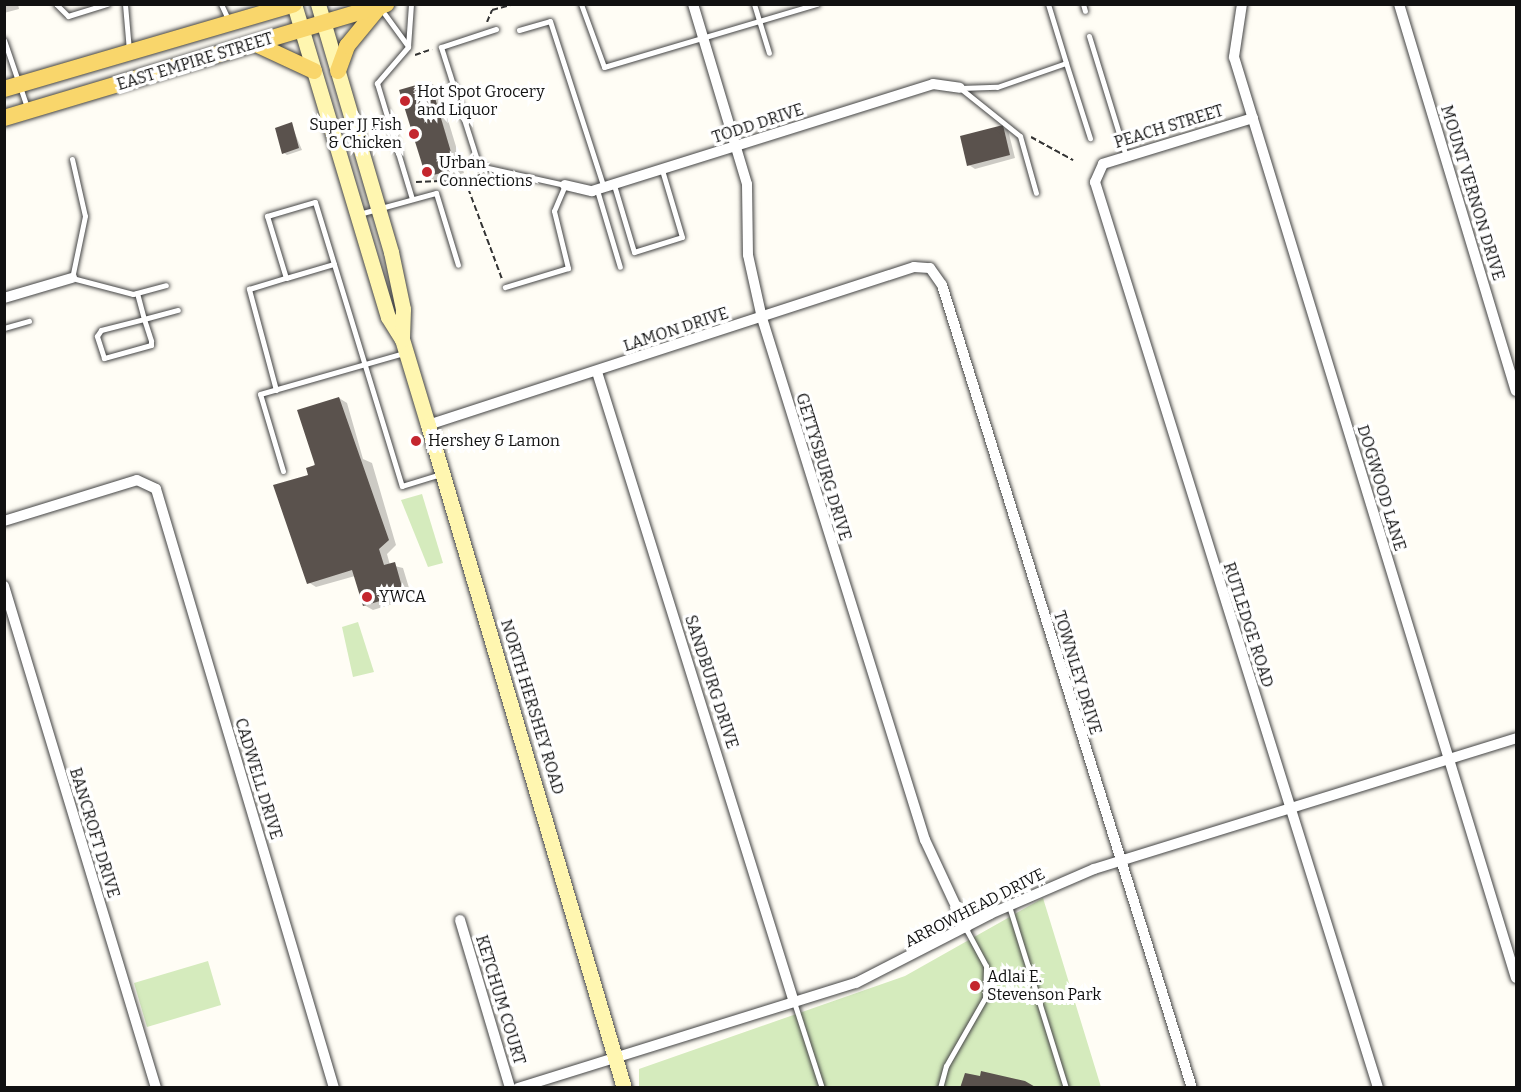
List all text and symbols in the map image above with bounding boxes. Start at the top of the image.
street label: EAST EMPIRE STREET [115,29,275,95]
place label: Hot Spot Grocery and Liquor [417,82,545,120]
marker: Hot Spot Grocery and Liquor [398,94,412,108]
street label: TODD DRIVE [710,100,806,148]
street label: PEACH STREET [1112,101,1226,153]
street label: MOUNT VERNON DRIVE [1436,103,1508,283]
place label: Super JJ Fish & Chicken [309,115,402,153]
marker: Super JJ Fish & Chicken [407,127,421,141]
place label: Urban Connections [439,153,533,191]
marker: Urban Connections [420,165,434,179]
street label: LAMON DRIVE [621,304,731,356]
street label: GETTYSBURG DRIVE [791,391,855,543]
street label: DOGWOOD LANE [1353,423,1409,553]
place label: Hershey & Lamon [428,431,560,451]
marker: Hershey & Lamon [409,434,423,448]
street label: RUTLEDGE ROAD [1219,560,1277,690]
place label: YWCA [379,587,426,607]
marker: YWCA [360,590,374,604]
street label: TOWNLEY DRIVE [1049,609,1105,737]
street label: SANDBURG DRIVE [680,613,742,751]
street label: NORTH HERSHEY ROAD [496,617,568,797]
street label: CADWELL DRIVE [230,716,286,842]
street label: BANCROFT DRIVE [65,766,123,900]
street label: ARROWHEAD DRIVE [902,864,1048,952]
street label: KETCHUM COURT [471,933,529,1067]
place label: Adlai E. Stevenson Park [987,967,1101,1005]
marker: Adlai E. Stevenson Park [968,979,982,993]

